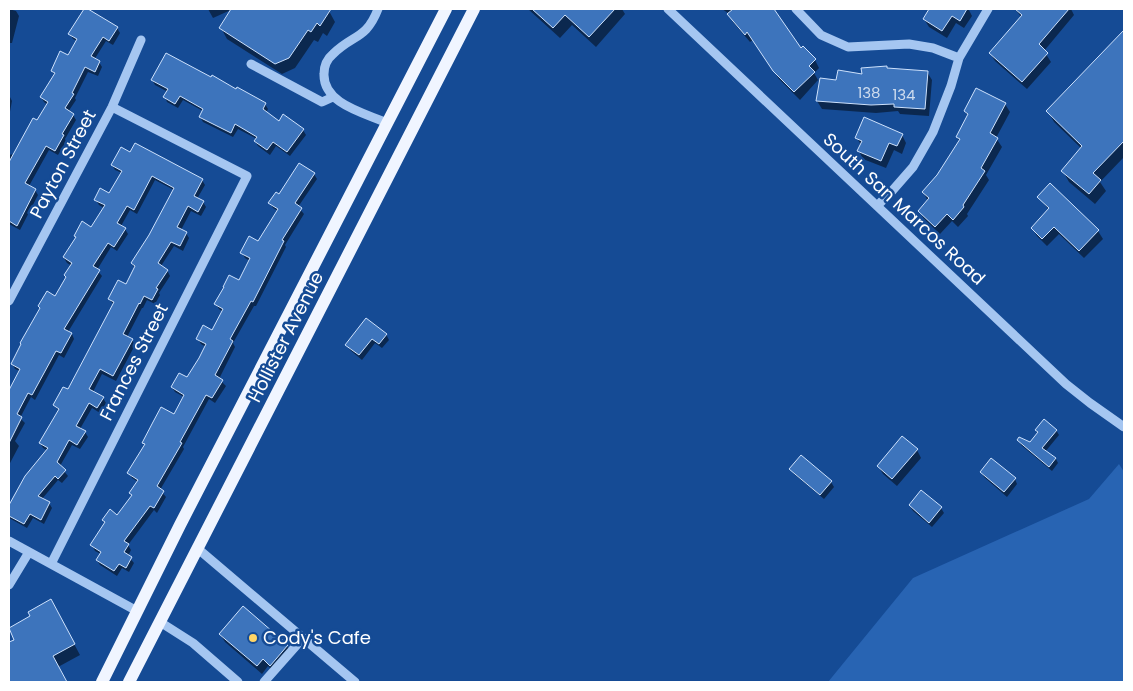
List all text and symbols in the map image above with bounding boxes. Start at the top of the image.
house number: 138 [857,82,881,103]
house number: 134 [892,84,916,105]
street label: Payton Street [23,105,102,223]
street label: South San Marcos Road [818,127,991,291]
street label: Hollister Avenue [242,267,329,406]
street label: Frances Street [93,299,174,425]
place label: Cody's Cafe [263,625,371,650]
marker: Cody's Cafe [247,632,259,644]

